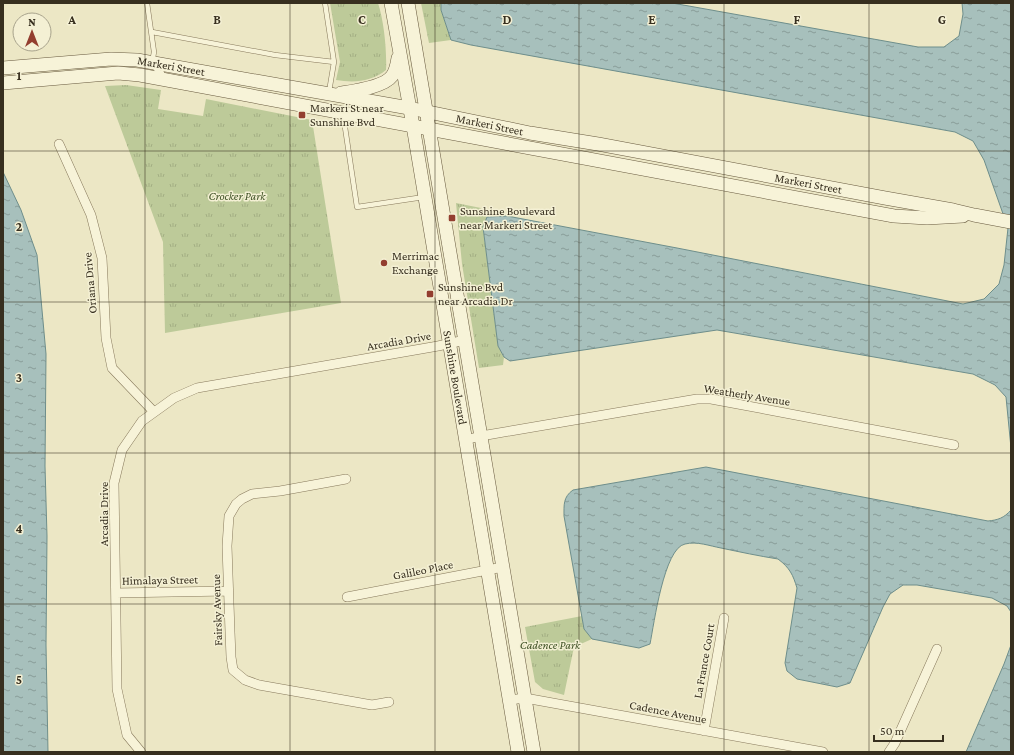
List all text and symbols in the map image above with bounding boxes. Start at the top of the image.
north arrow [12,12,52,52]
text: A [67,12,76,27]
text: B [213,12,221,27]
text: C [358,12,366,27]
text: D [503,12,512,27]
text: E [648,12,656,27]
text: F [794,12,801,27]
text: G [938,12,946,27]
text: N [28,16,36,28]
street label: Markeri Street [136,53,207,79]
text: 1 [17,68,22,83]
place label: Markeri St near Sunshine Bvd [310,101,384,129]
marker: Markeri St near Sunshine Bvd [297,110,307,120]
street label: Markeri Street [455,111,526,139]
street label: Markeri Street [773,170,844,197]
park label: Crocker Park [208,189,266,203]
place label: Sunshine Boulevard near Markeri Street [460,204,556,232]
marker: Sunshine Boulevard near Markeri Street [447,213,457,223]
text: 2 [16,219,23,234]
place label: Merrimac Exchange [392,249,439,277]
street label: Oriana Drive [80,252,100,314]
marker: Merrimac Exchange [379,258,389,268]
place label: Sunshine Bvd near Arcadia Dr [438,280,513,308]
marker: Sunshine Bvd near Arcadia Dr [425,289,435,299]
street label: Arcadia Drive [366,328,432,354]
street label: Sunshine Boulevard [440,329,470,426]
text: 3 [16,370,22,385]
street label: Weatherly Avenue [703,381,791,409]
street label: Arcadia Drive [97,482,111,546]
text: 4 [15,521,23,536]
street label: Galileo Place [392,557,454,583]
street label: Himalaya Street [122,572,199,588]
street label: Fairsky Avenue [209,574,225,646]
street label: La France Court [691,622,718,699]
park label: Cadence Park [520,638,581,652]
text: 5 [16,672,22,687]
street label: Cadence Avenue [628,698,708,726]
scale bar [874,717,943,743]
text: 50 m [880,724,905,738]

